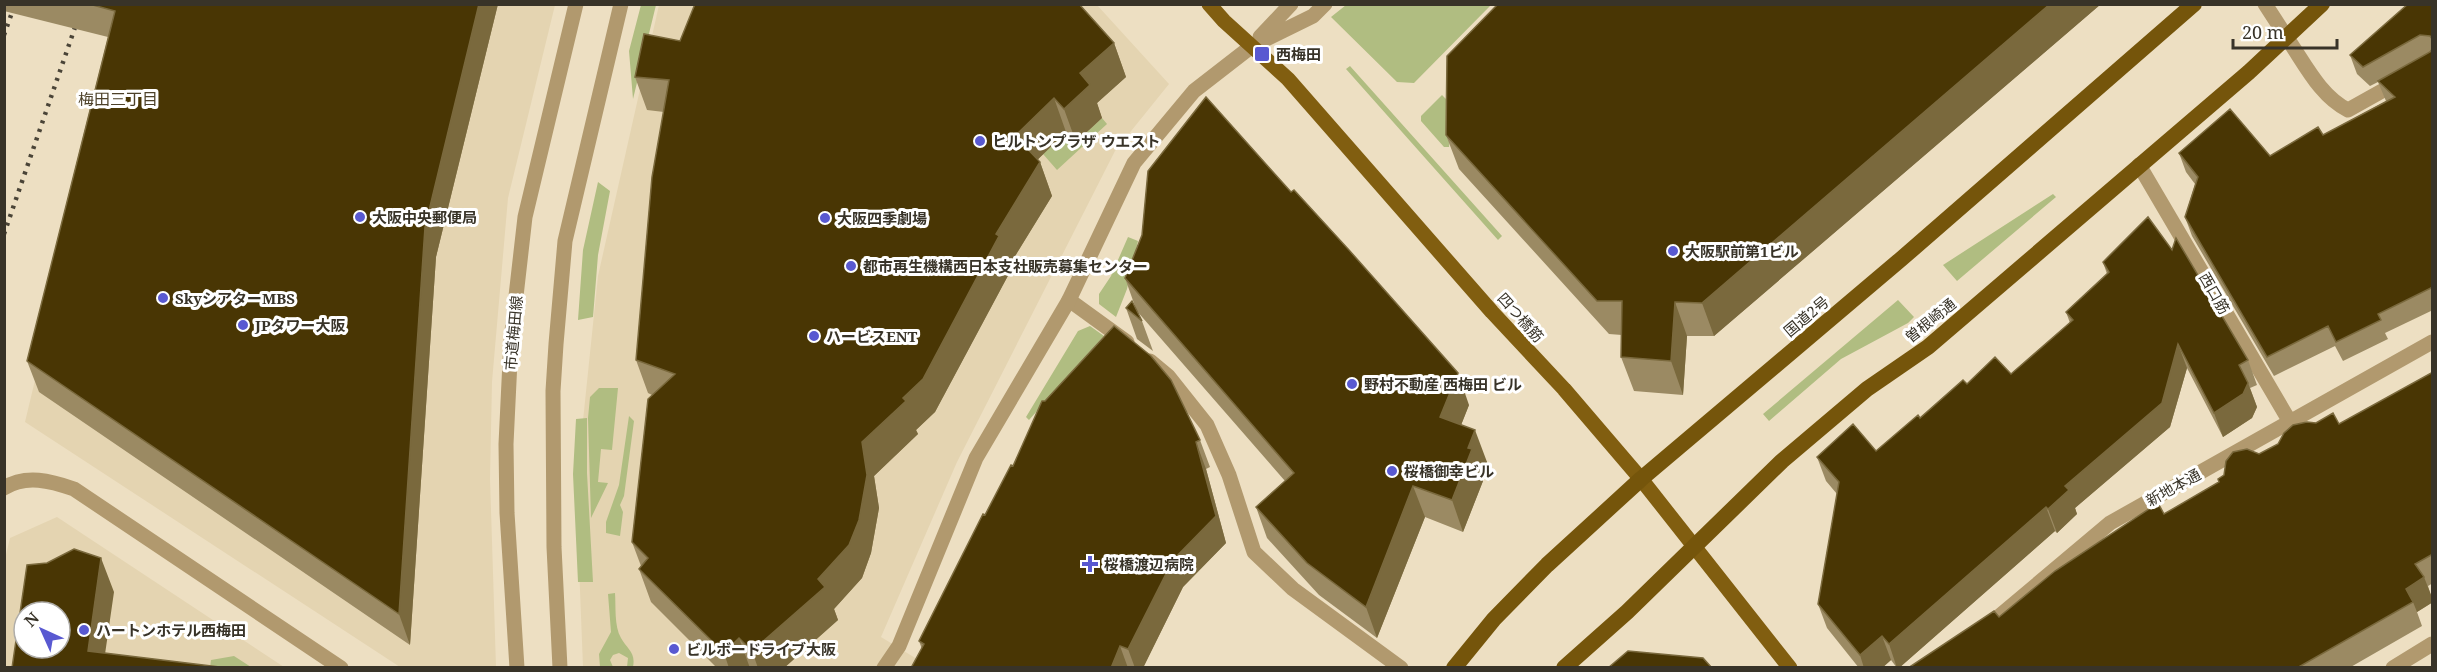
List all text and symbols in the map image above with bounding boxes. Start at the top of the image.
scale bar [2233,12,2336,50]
text: 20 m [2242,20,2284,44]
place label: 西梅田 [1276,44,1321,64]
marker: 西梅田 [1253,45,1271,63]
district label: 梅田三丁目 [78,88,158,110]
place label: ヒルトンプラザ ウエスト [992,131,1160,151]
marker: ヒルトンプラザ ウエスト [973,134,987,148]
place label: 大阪中央郵便局 [372,207,477,227]
place label: 大阪四季劇場 [837,208,927,228]
marker: 大阪中央郵便局 [353,210,367,224]
marker: 大阪四季劇場 [818,211,832,225]
place label: 大阪駅前第1ビル [1685,241,1798,261]
marker: 大阪駅前第1ビル [1666,244,1680,258]
place label: 都市再生機構西日本支社販売募集センター [863,256,1148,276]
marker: 都市再生機構西日本支社販売募集センター [844,259,858,273]
street label: 西口筋 [2195,269,2235,317]
place label: SkyシアターMBS [175,288,295,308]
street label: 四つ橋筋 [1493,288,1549,346]
marker: SkyシアターMBS [156,291,170,305]
street label: 国道2号 [1779,291,1833,341]
street label: 曽根崎通 [1900,293,1960,347]
street label: 市道梅田線 [500,295,526,371]
place label: JPタワー大阪 [254,315,346,335]
marker: JPタワー大阪 [236,318,250,332]
place label: ハービスENT [826,326,918,346]
marker: ハービスENT [807,329,821,343]
place label: 野村不動産 西梅田 ビル [1364,374,1522,394]
marker: 野村不動産 西梅田 ビル [1345,377,1359,391]
place label: 桜橋御幸ビル [1404,461,1494,481]
marker: 桜橋御幸ビル [1385,464,1399,478]
street label: 新地本通 [2142,464,2204,510]
place label: 桜橋渡辺病院 [1104,554,1194,574]
marker: 桜橋渡辺病院 [1081,555,1099,573]
north arrow [12,600,72,660]
text: N [19,607,44,632]
place label: ハートンホテル西梅田 [96,620,246,640]
marker: ハートンホテル西梅田 [77,623,91,637]
place label: ビルボードライブ大阪 [686,639,836,659]
marker: ビルボードライブ大阪 [667,642,681,656]

